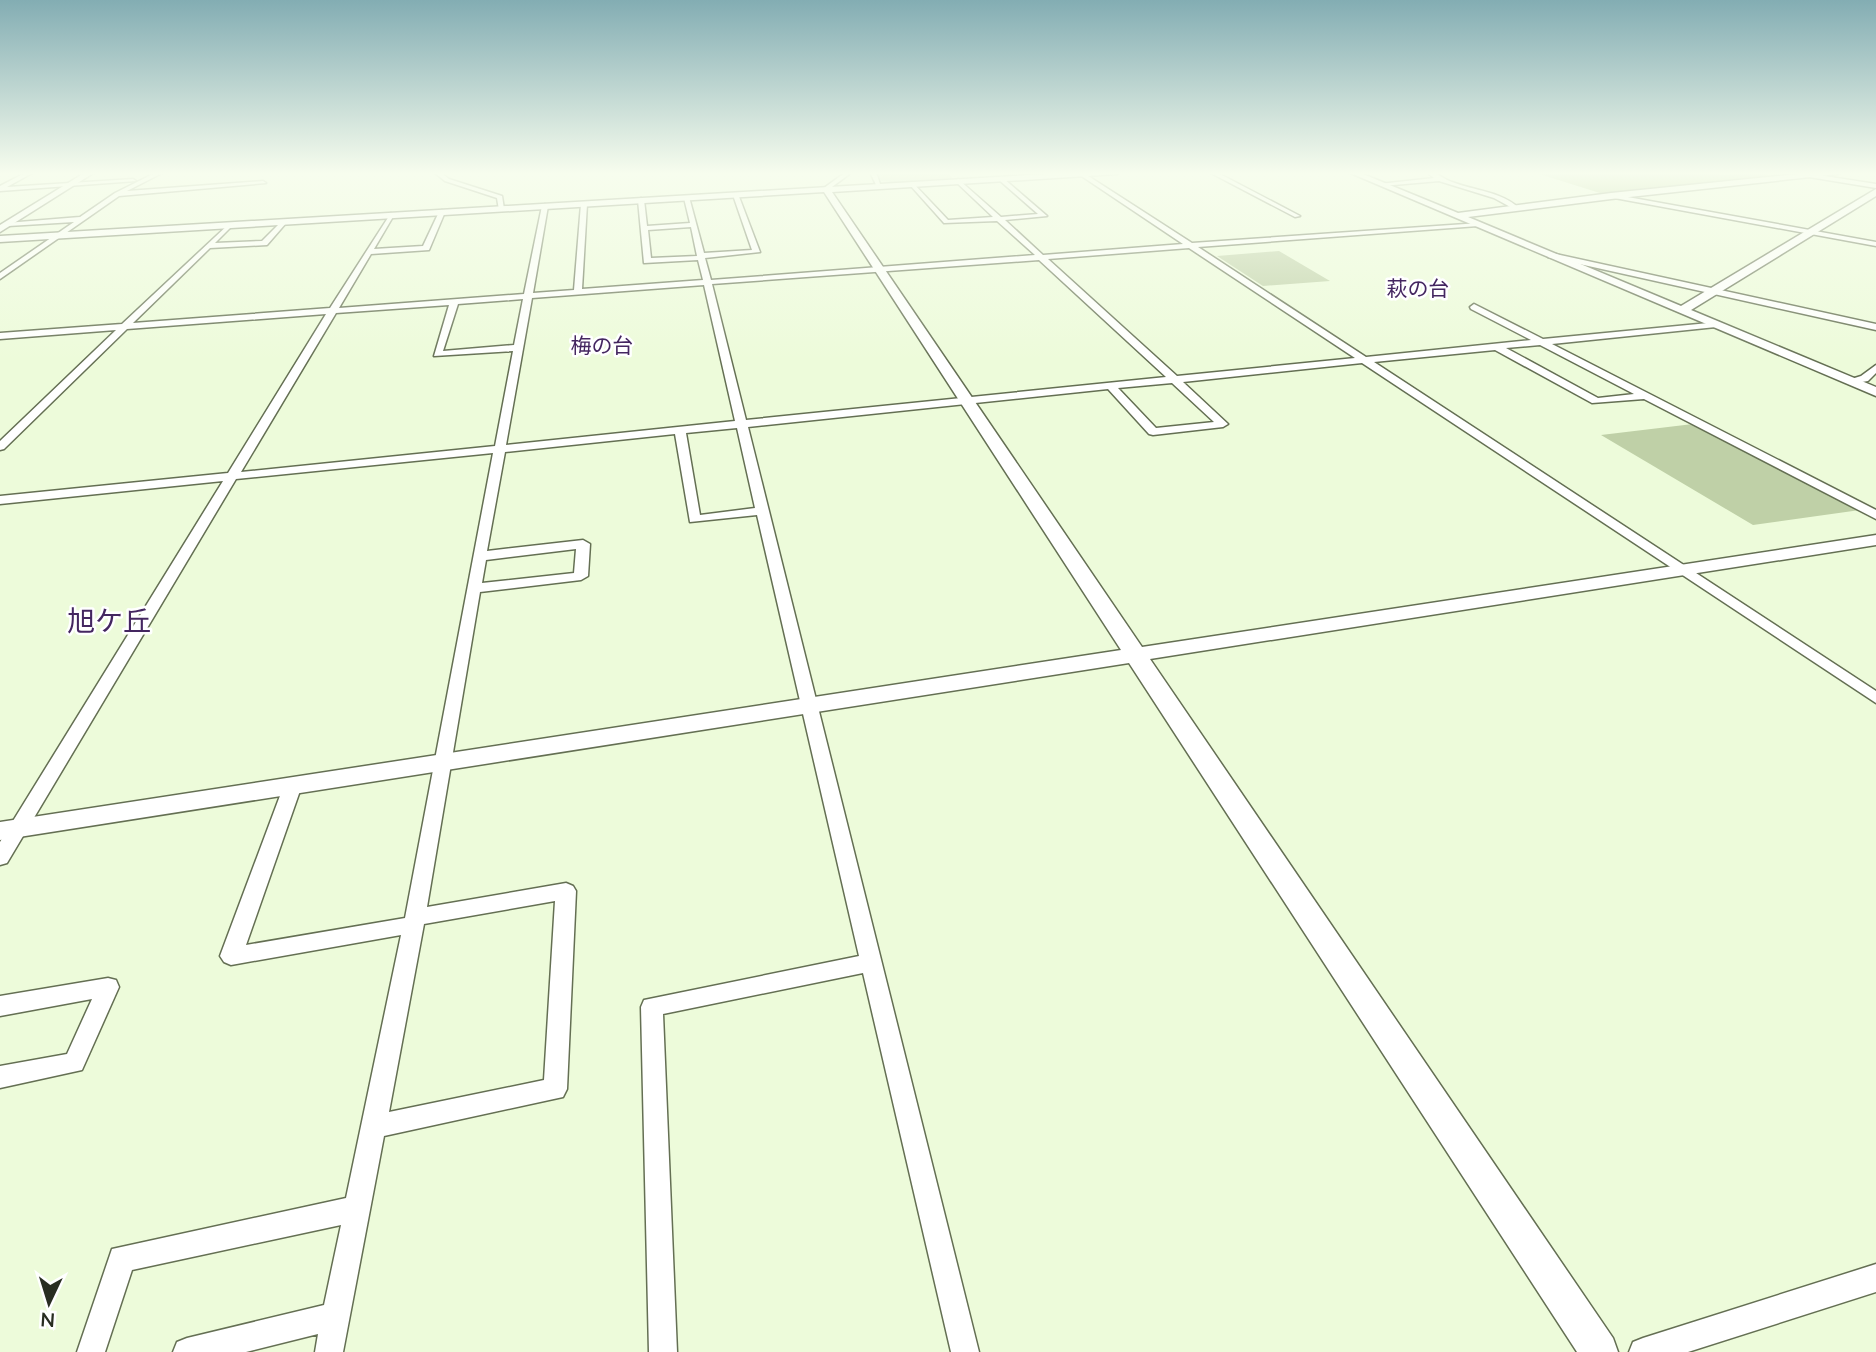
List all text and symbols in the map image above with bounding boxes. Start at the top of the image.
district label: 萩の台 [1387,275,1450,300]
district label: 梅の台 [571,332,634,357]
district label: 旭ケ丘 [67,603,151,637]
north arrow [14,1268,84,1338]
text: N [40,1308,56,1332]

